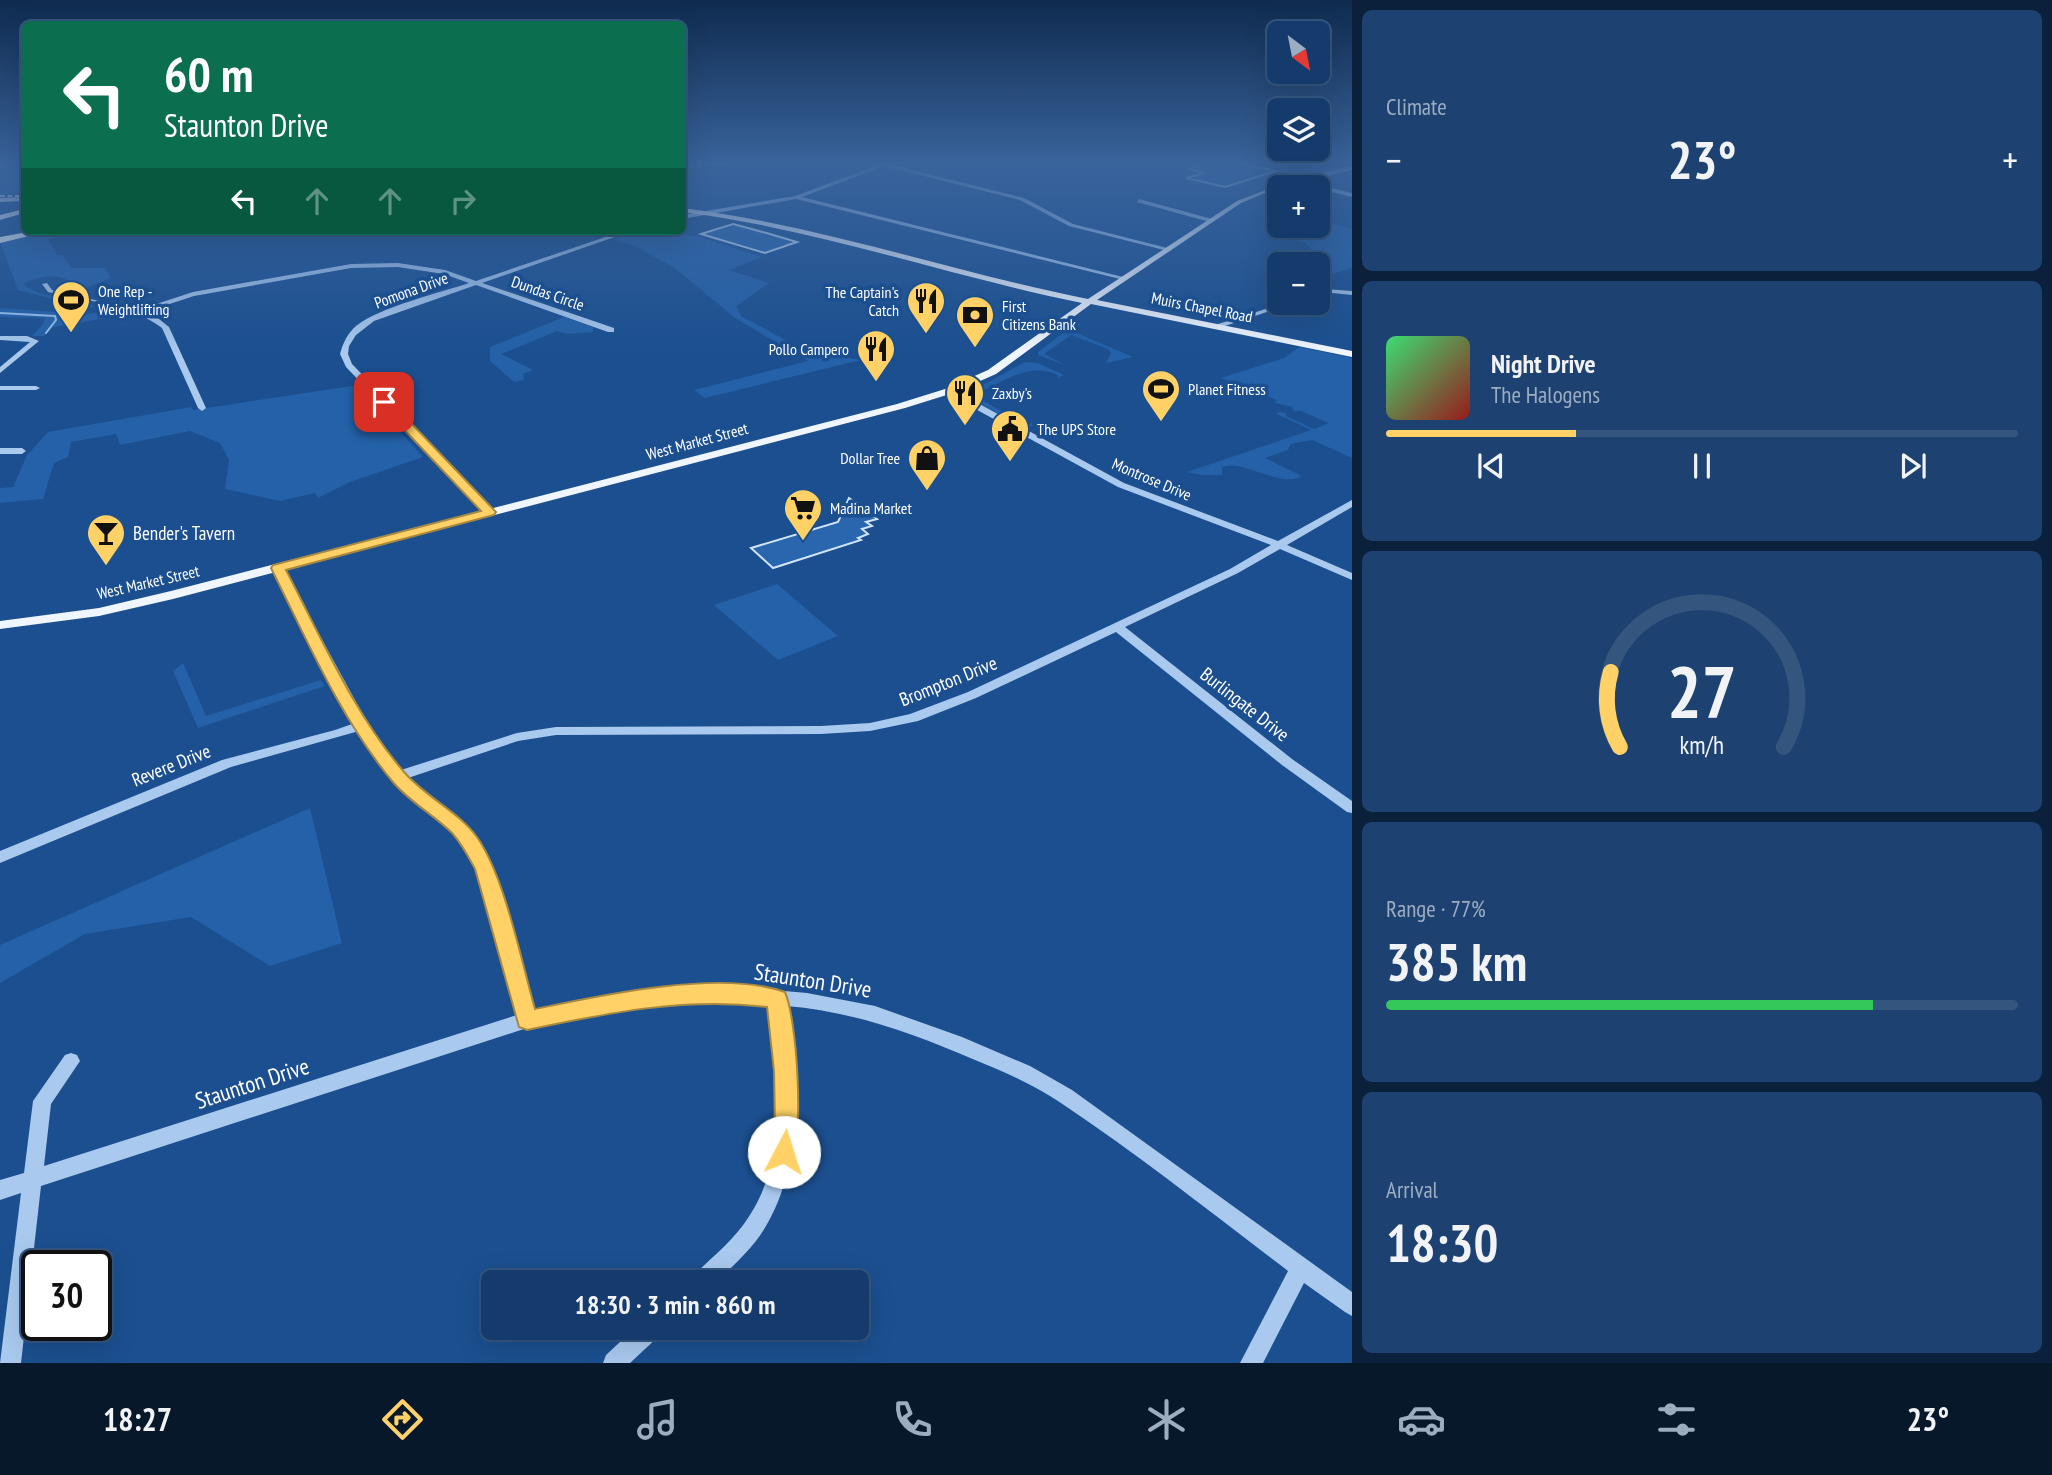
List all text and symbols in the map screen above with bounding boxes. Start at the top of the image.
north arrow [1267,21,1330,84]
map controls [1267,21,1330,315]
text: 60 m [164,42,253,106]
icon: left [49,49,140,140]
text: Climate [1386,92,1447,121]
button: layers [1267,98,1330,161]
text: Staunton Drive [164,104,329,146]
text: 23° [1668,126,1736,193]
text: − [1386,135,1402,184]
text: + [2002,135,2018,184]
button: + [1267,175,1330,238]
icon: left [225,182,263,220]
icon: ahead [298,182,336,220]
icon: ahead [371,182,409,220]
icon: right [444,182,482,220]
button: − [1267,252,1330,315]
street label: Pomona Drive [371,267,451,313]
street label: Dundas Circle [509,271,587,315]
sports icon: One Rep - Weightlifting [50,279,92,334]
restaurant icon: The Captain's Catch [905,280,947,335]
place label: One Rep - Weightlifting [98,281,170,319]
place label: The Captain's Catch [826,282,899,320]
street label: Muirs Chapel Road [1150,287,1254,327]
bank icon: First Citizens Bank [954,294,996,349]
place label: First Citizens Bank [1002,296,1077,334]
restaurant icon: Pollo Campero [855,328,897,383]
place label: Pollo Campero [769,339,849,359]
text: Night Drive [1491,347,1596,380]
sports icon: Planet Fitness [1140,368,1182,423]
pin [354,372,414,432]
restaurant icon: Zaxby's [944,372,986,427]
place label: Planet Fitness [1188,379,1266,399]
text: The Halogens [1491,380,1600,409]
icon: arrive [365,383,403,421]
place label: Zaxby's [992,383,1032,403]
public building icon: The UPS Store [989,408,1031,463]
street label: West Market Street [644,418,751,464]
place label: The UPS Store [1037,419,1116,439]
shop icon: Dollar Tree [906,437,948,492]
icon: previous [1472,447,1510,485]
icon: pause [1683,447,1721,485]
icon: next [1894,447,1932,485]
place label: Dollar Tree [840,448,900,468]
street label: Montrose Drive [1109,453,1195,505]
supermarket icon: Madina Market [782,487,824,542]
place label: Madina Market [830,498,912,518]
bar icon: Bender's Tavern [85,512,127,567]
place label: Bender's Tavern [133,521,235,545]
street label: West Market Street [95,560,202,604]
text: 27 [1667,644,1737,738]
street label: Brompton Drive [896,650,1000,711]
street label: Burlingate Drive [1196,662,1294,746]
text: km/h [1680,729,1724,761]
street label: Revere Drive [128,738,214,792]
text: Range · 77% [1386,894,1486,923]
text: 385 km [1386,928,1527,995]
street label: Staunton Drive [752,956,874,1004]
street label: Staunton Drive [191,1051,313,1115]
position arrow [747,1115,821,1189]
text: Arrival [1386,1175,1438,1204]
text: 18:30 [1386,1209,1498,1276]
speed limit sign: 30 [21,1250,112,1341]
text: 18:30 · 3 min · 860 m [575,1288,775,1321]
icon: directions [378,1395,427,1444]
icon: music [633,1395,682,1444]
icon: phone [888,1395,937,1444]
icon: climate [1142,1395,1191,1444]
icon: car [1397,1395,1446,1444]
icon: filters [1652,1395,1701,1444]
text: 18:27 [103,1398,172,1440]
text: 23° [1907,1398,1949,1440]

